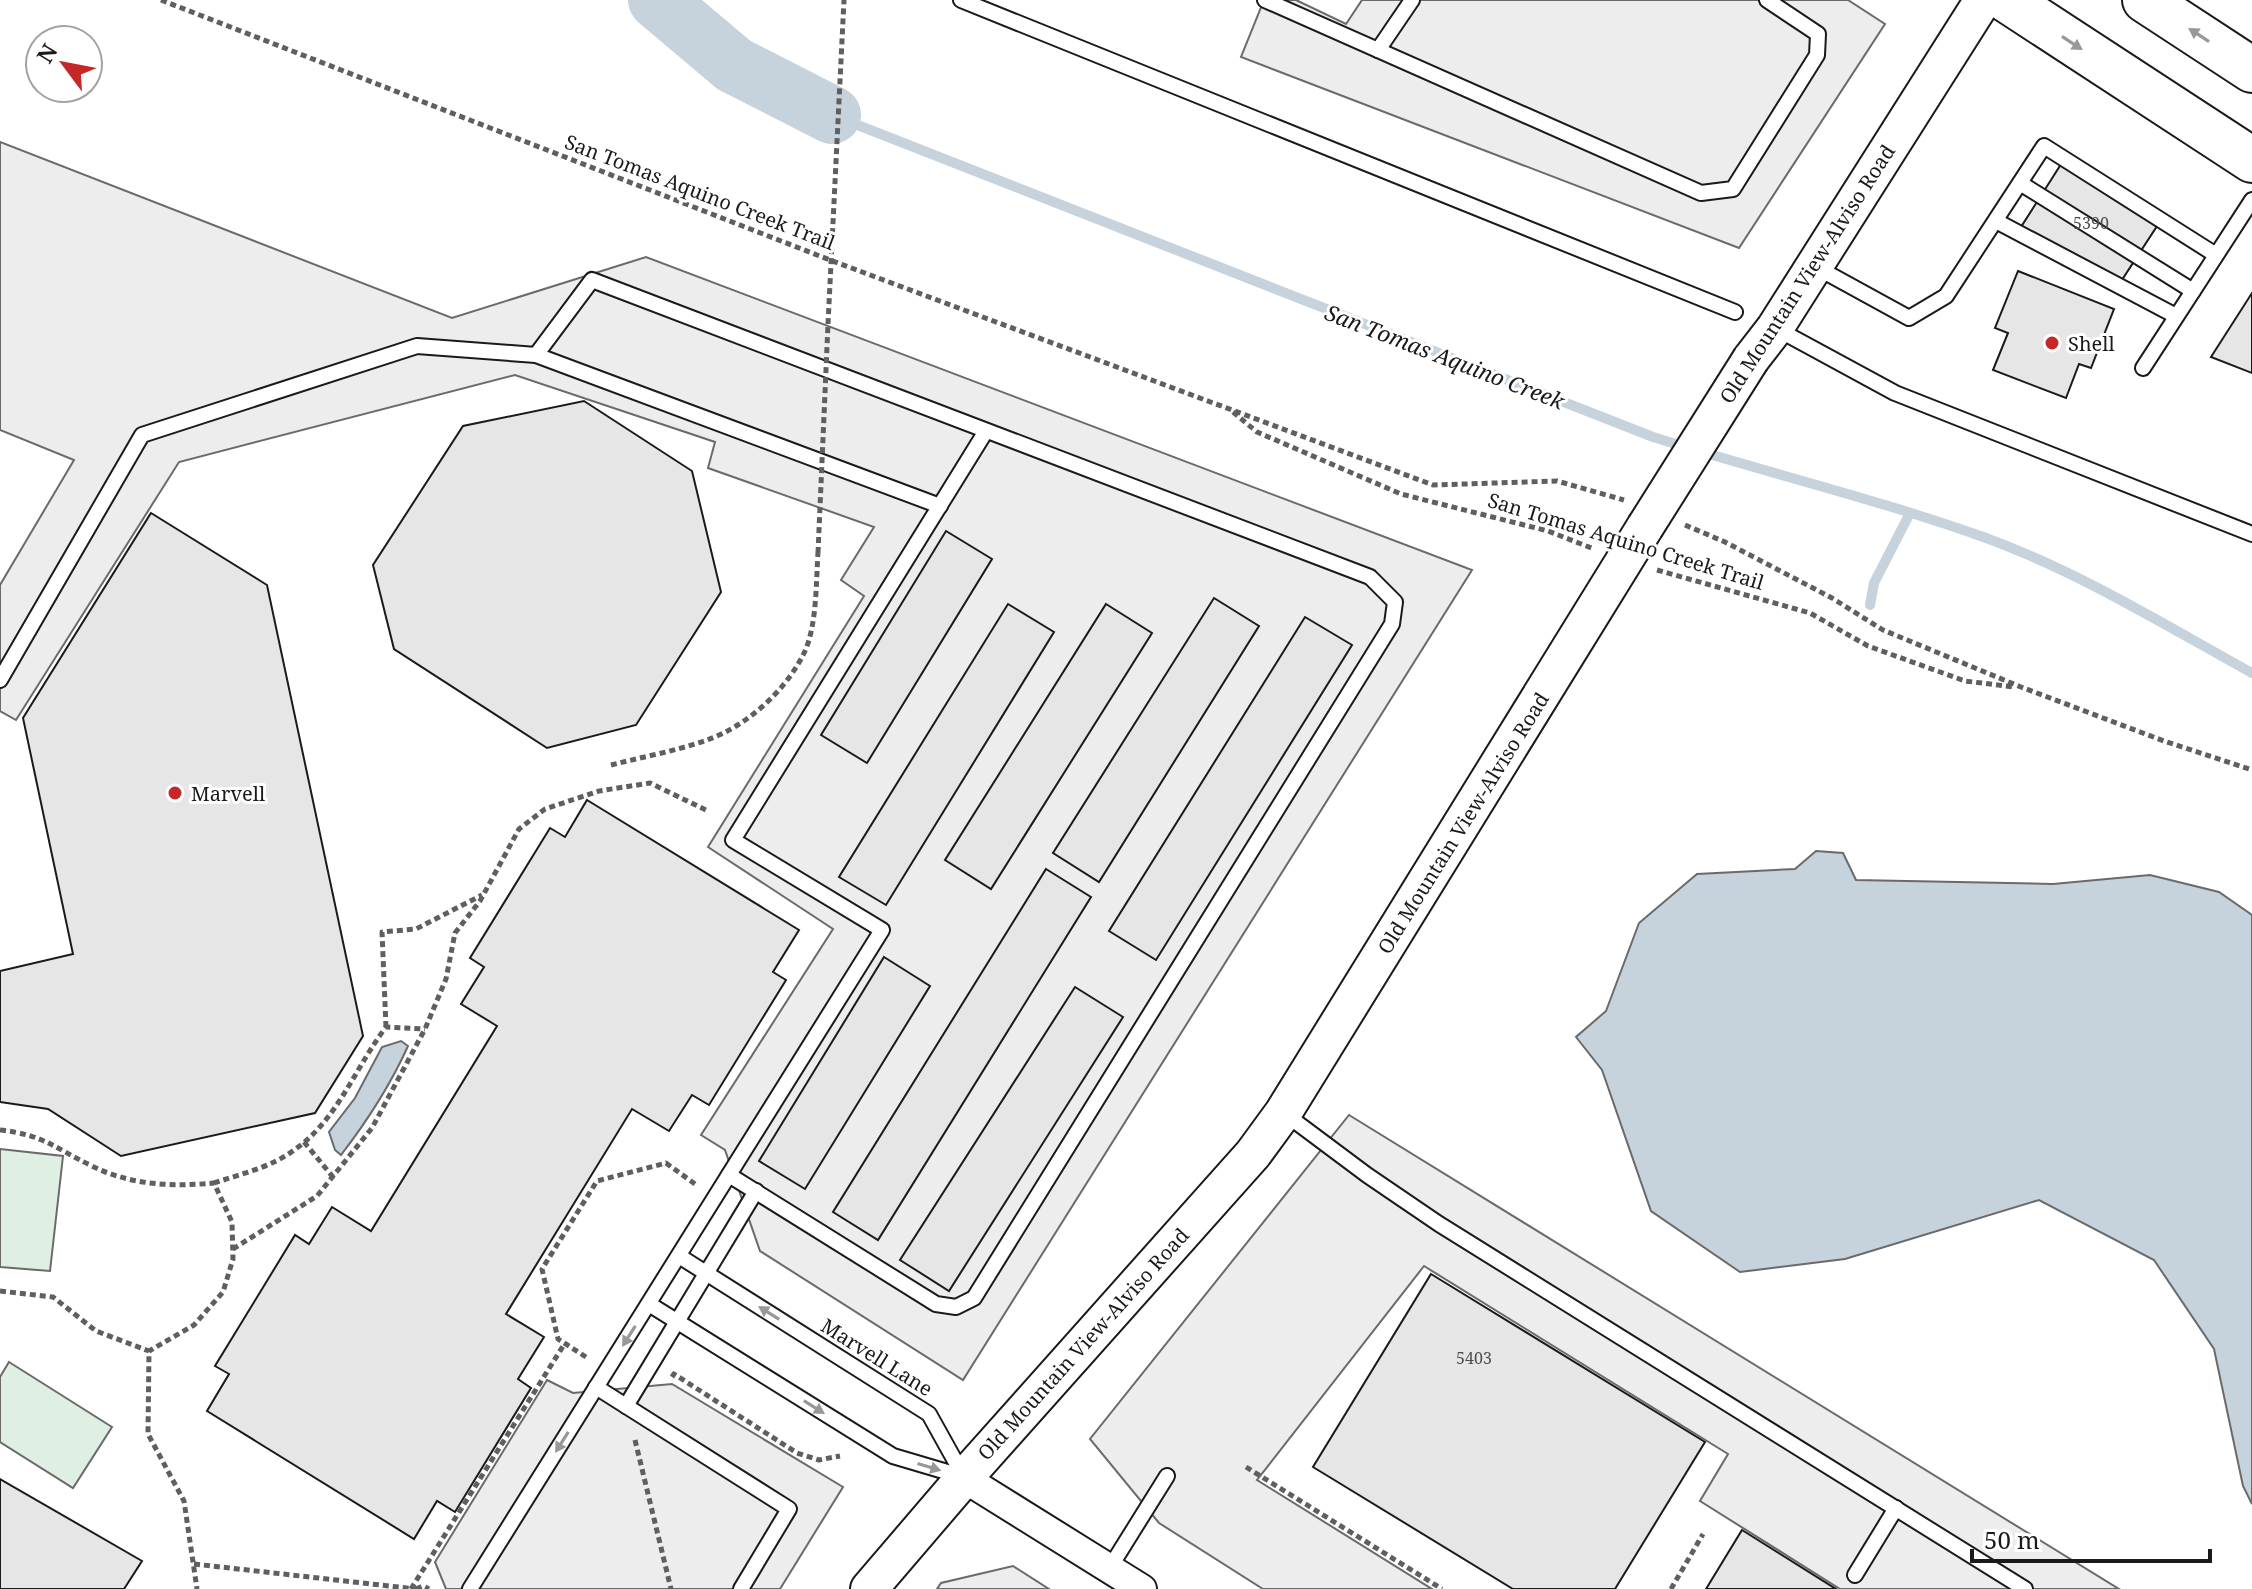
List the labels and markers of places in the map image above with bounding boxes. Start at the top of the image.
place label: Shell [2068,330,2115,357]
marker: Shell [2043,334,2061,352]
place label: Marvell [191,780,265,807]
marker: Marvell [166,784,184,802]

